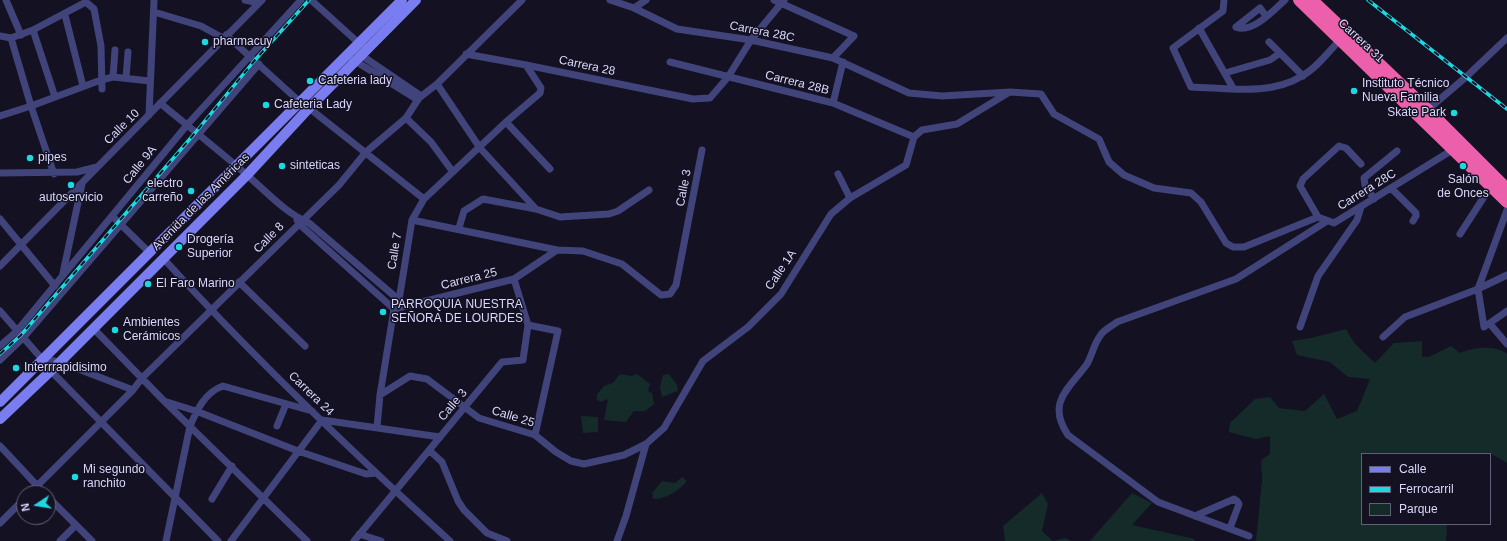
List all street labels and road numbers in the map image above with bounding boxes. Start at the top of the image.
street label: Carrera 31 [1335,16,1387,66]
street label: Carrera 28C [728,19,796,45]
street label: Carrera 28 [557,53,617,79]
street label: Carrera 28B [764,68,830,98]
street label: Calle 10 [101,106,143,148]
street label: Calle 9A [120,143,160,187]
street label: Avenida de las Américas [149,150,253,254]
street label: Carrera 28C [1335,166,1399,214]
street label: Calle 3 [673,168,695,208]
street label: Calle 8 [251,220,287,256]
street label: Calle 7 [385,231,405,271]
street label: Calle 1A [762,247,800,293]
street label: Carrera 25 [439,265,499,293]
street label: Carrera 24 [285,369,337,419]
street label: Calle 3 [435,386,471,424]
street label: Calle 25 [490,404,536,430]

